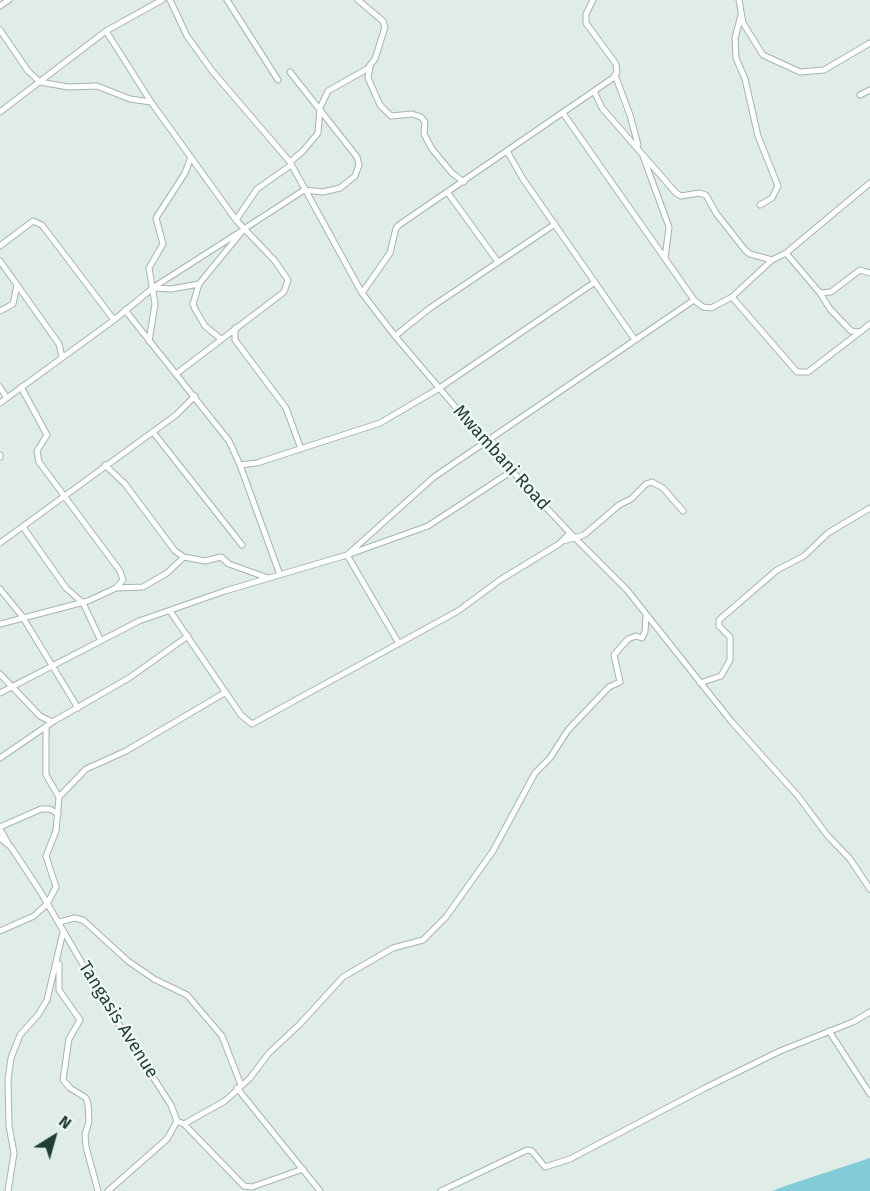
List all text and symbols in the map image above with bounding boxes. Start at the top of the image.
street label: Mwambani Road [448,401,554,515]
street label: Tangasis Avenue [73,958,163,1082]
north arrow [24,1107,84,1167]
text: N [55,1111,75,1133]

